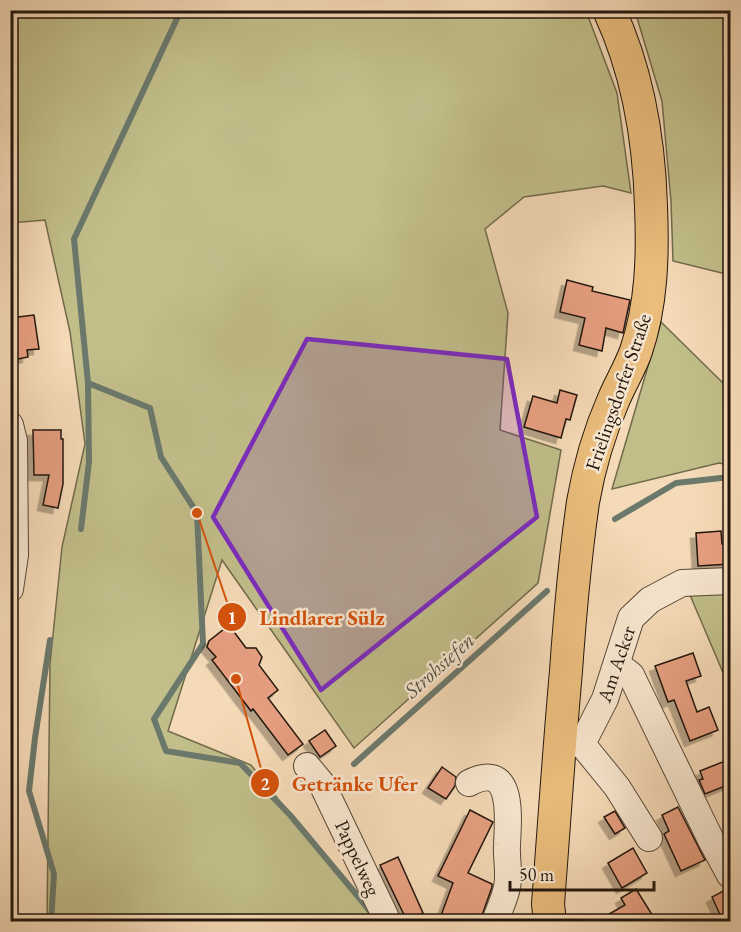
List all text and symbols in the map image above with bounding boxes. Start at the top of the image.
street label: Frielingsdorfer Straße [579,310,657,474]
callout: Lindlarer Sülz [217,598,397,637]
text: Lindlarer Sülz [259,604,385,631]
text: 1 [227,606,237,629]
street label: Am Acker [590,622,641,707]
water label: Strohsiefen [397,626,480,704]
callout: Getränke Ufer [250,764,430,803]
text: Getränke Ufer [292,770,418,797]
text: 2 [260,772,270,795]
street label: Pappelweg [329,816,387,901]
scale bar [510,854,654,892]
text: 50 m [519,863,554,886]

